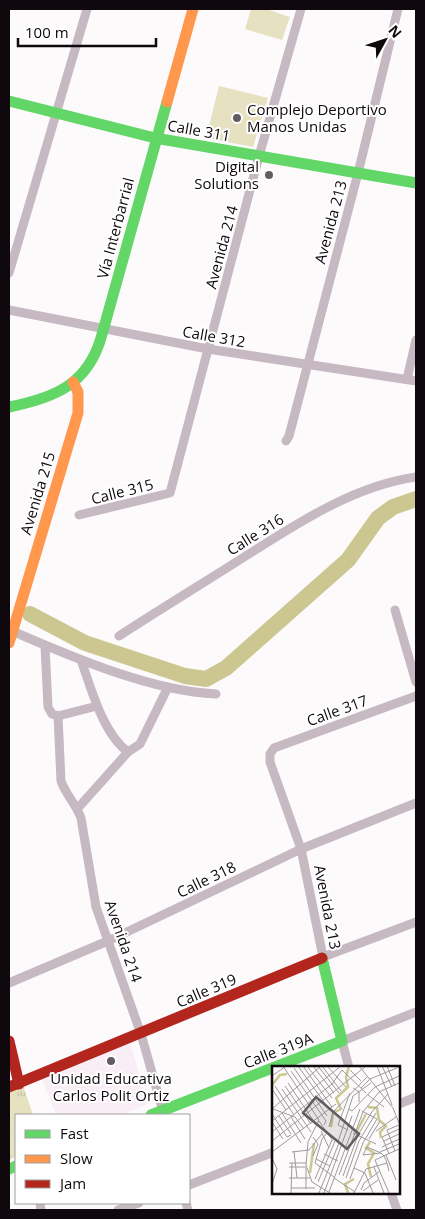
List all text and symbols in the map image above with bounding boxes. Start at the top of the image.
scale bar [18,15,155,47]
north arrow [360,15,410,65]
text: N [384,21,406,42]
text: 100 m [25,22,69,42]
place label: Complejo Deportivo Manos Unidas [247,99,387,136]
marker: Complejo Deportivo Manos Unidas [231,112,243,124]
street label: Calle 311 [166,115,232,145]
place label: Digital Solutions [194,156,259,193]
marker: Digital Solutions [263,169,275,181]
street label: Vía Interbarrial [92,175,138,281]
street label: Avenida 213 [309,178,351,266]
street label: Avenida 214 [200,203,242,291]
street label: Calle 312 [181,321,247,351]
street label: Avenida 215 [15,449,59,537]
street label: Calle 315 [89,474,155,508]
street label: Calle 316 [223,509,287,559]
street label: Calle 317 [304,690,370,730]
street label: Calle 318 [173,856,239,902]
street label: Avenida 213 [310,863,346,951]
street label: Avenida 214 [101,897,148,985]
street label: Calle 319 [173,968,239,1012]
street label: Calle 319A [240,1027,316,1072]
marker: Unidad Educativa Carlos Polit Ortiz [105,1055,117,1067]
inset map [272,1066,400,1194]
place label: Unidad Educativa Carlos Polit Ortiz [50,1068,172,1105]
legend [15,1114,190,1204]
text: Fast [60,1123,89,1143]
text: Slow [60,1148,93,1168]
text: Jam [58,1173,86,1193]

